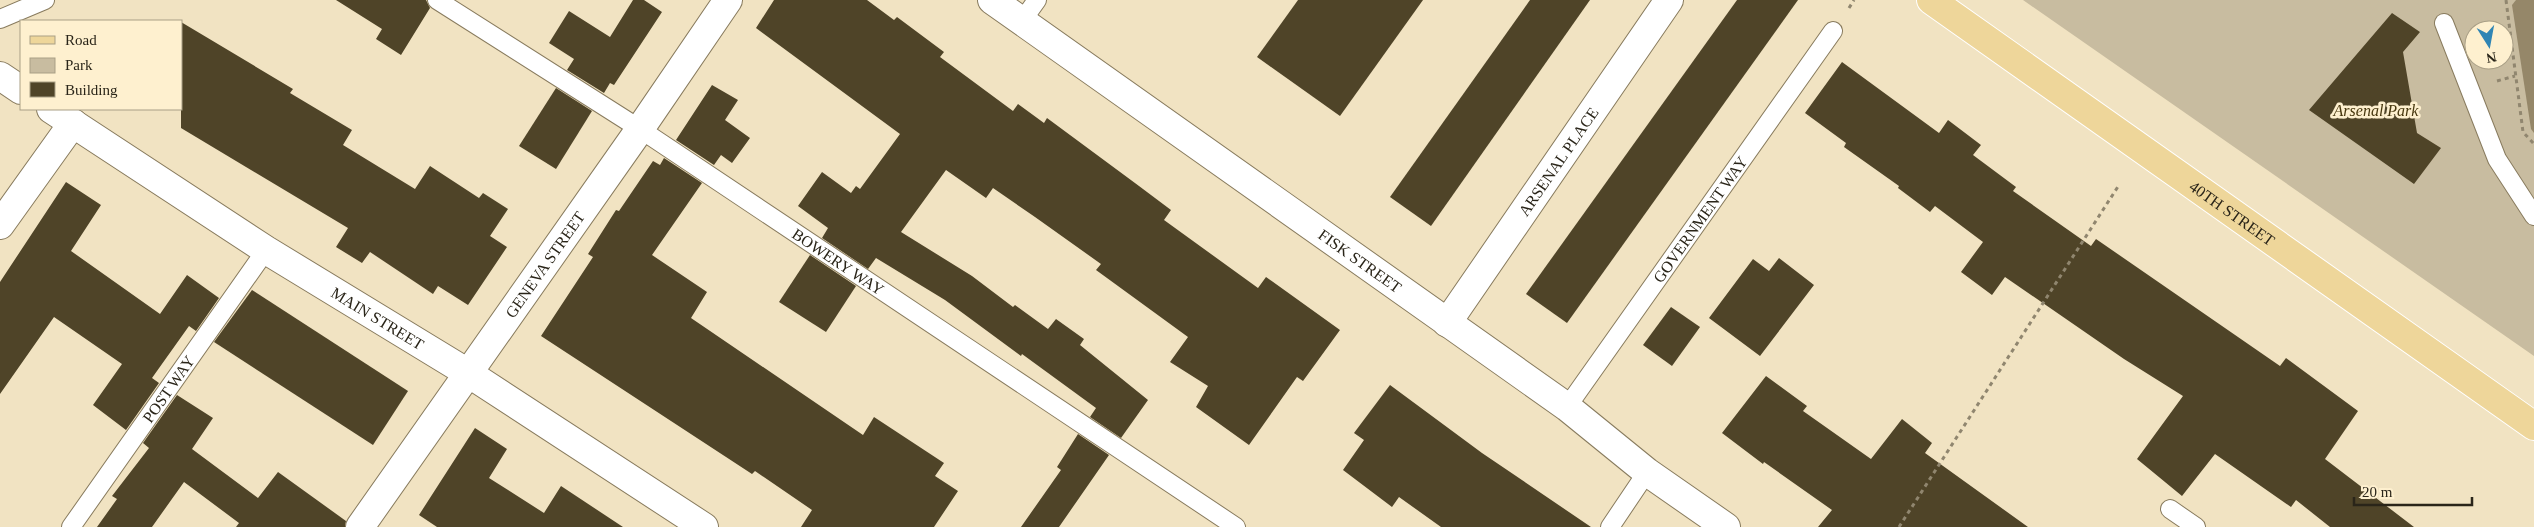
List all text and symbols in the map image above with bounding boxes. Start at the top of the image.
legend [20,20,182,110]
north arrow [2464,20,2514,70]
text: Road [65,32,97,48]
text: N [2485,49,2498,66]
text: Park [65,57,93,73]
text: Building [65,82,118,98]
park label: Arsenal Park [2333,102,2419,119]
street label: ARSENAL PLACE [1515,104,1601,219]
street label: GOVERNMENT WAY [1649,153,1750,286]
street label: 40TH STREET [2187,177,2278,249]
street label: GENEVA STREET [502,208,588,321]
street label: BOWERY WAY [789,225,888,298]
street label: FISK STREET [1315,225,1405,296]
street label: MAIN STREET [328,283,427,353]
street label: POST WAY [139,352,198,425]
scale bar [2354,474,2472,506]
text: 20 m [2362,484,2393,500]

